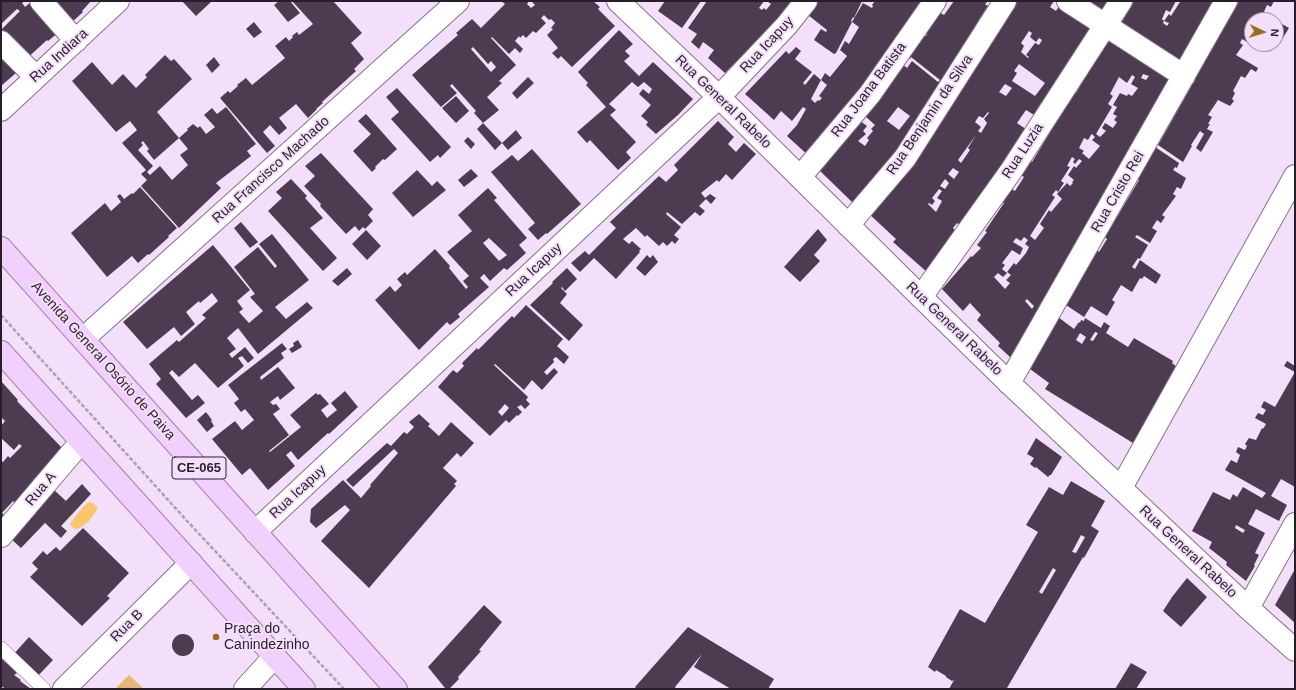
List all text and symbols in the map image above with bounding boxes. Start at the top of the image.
north arrow [1244,12,1284,52]
street label: Rua Icapuy [737,13,797,77]
street label: Rua Indiara [26,26,92,86]
text: N [1269,28,1281,37]
street label: Rua Joana Batista [828,39,910,141]
street label: Rua General Rabelo [671,52,775,152]
street label: Rua Benjamin da Silva [883,52,977,178]
street label: Rua Francisco Machado [209,113,333,227]
street label: Rua Luzia [999,120,1047,182]
street label: Rua Cristo Rei [1088,148,1148,236]
street label: Rua Icapuy [502,240,566,300]
street label: Avenida General Osório de Paiva [27,278,179,444]
street label: Rua General Rabelo [902,279,1006,379]
road number: CE-065 [172,457,226,479]
street label: Rua Icapuy [266,462,330,522]
street label: Rua A [22,469,60,509]
street label: Rua General Rabelo [1136,502,1240,602]
street label: Rua B [107,606,147,646]
place label: Praça do Canindezinho [224,621,310,654]
marker: Praça do Canindezinho [211,632,221,642]

